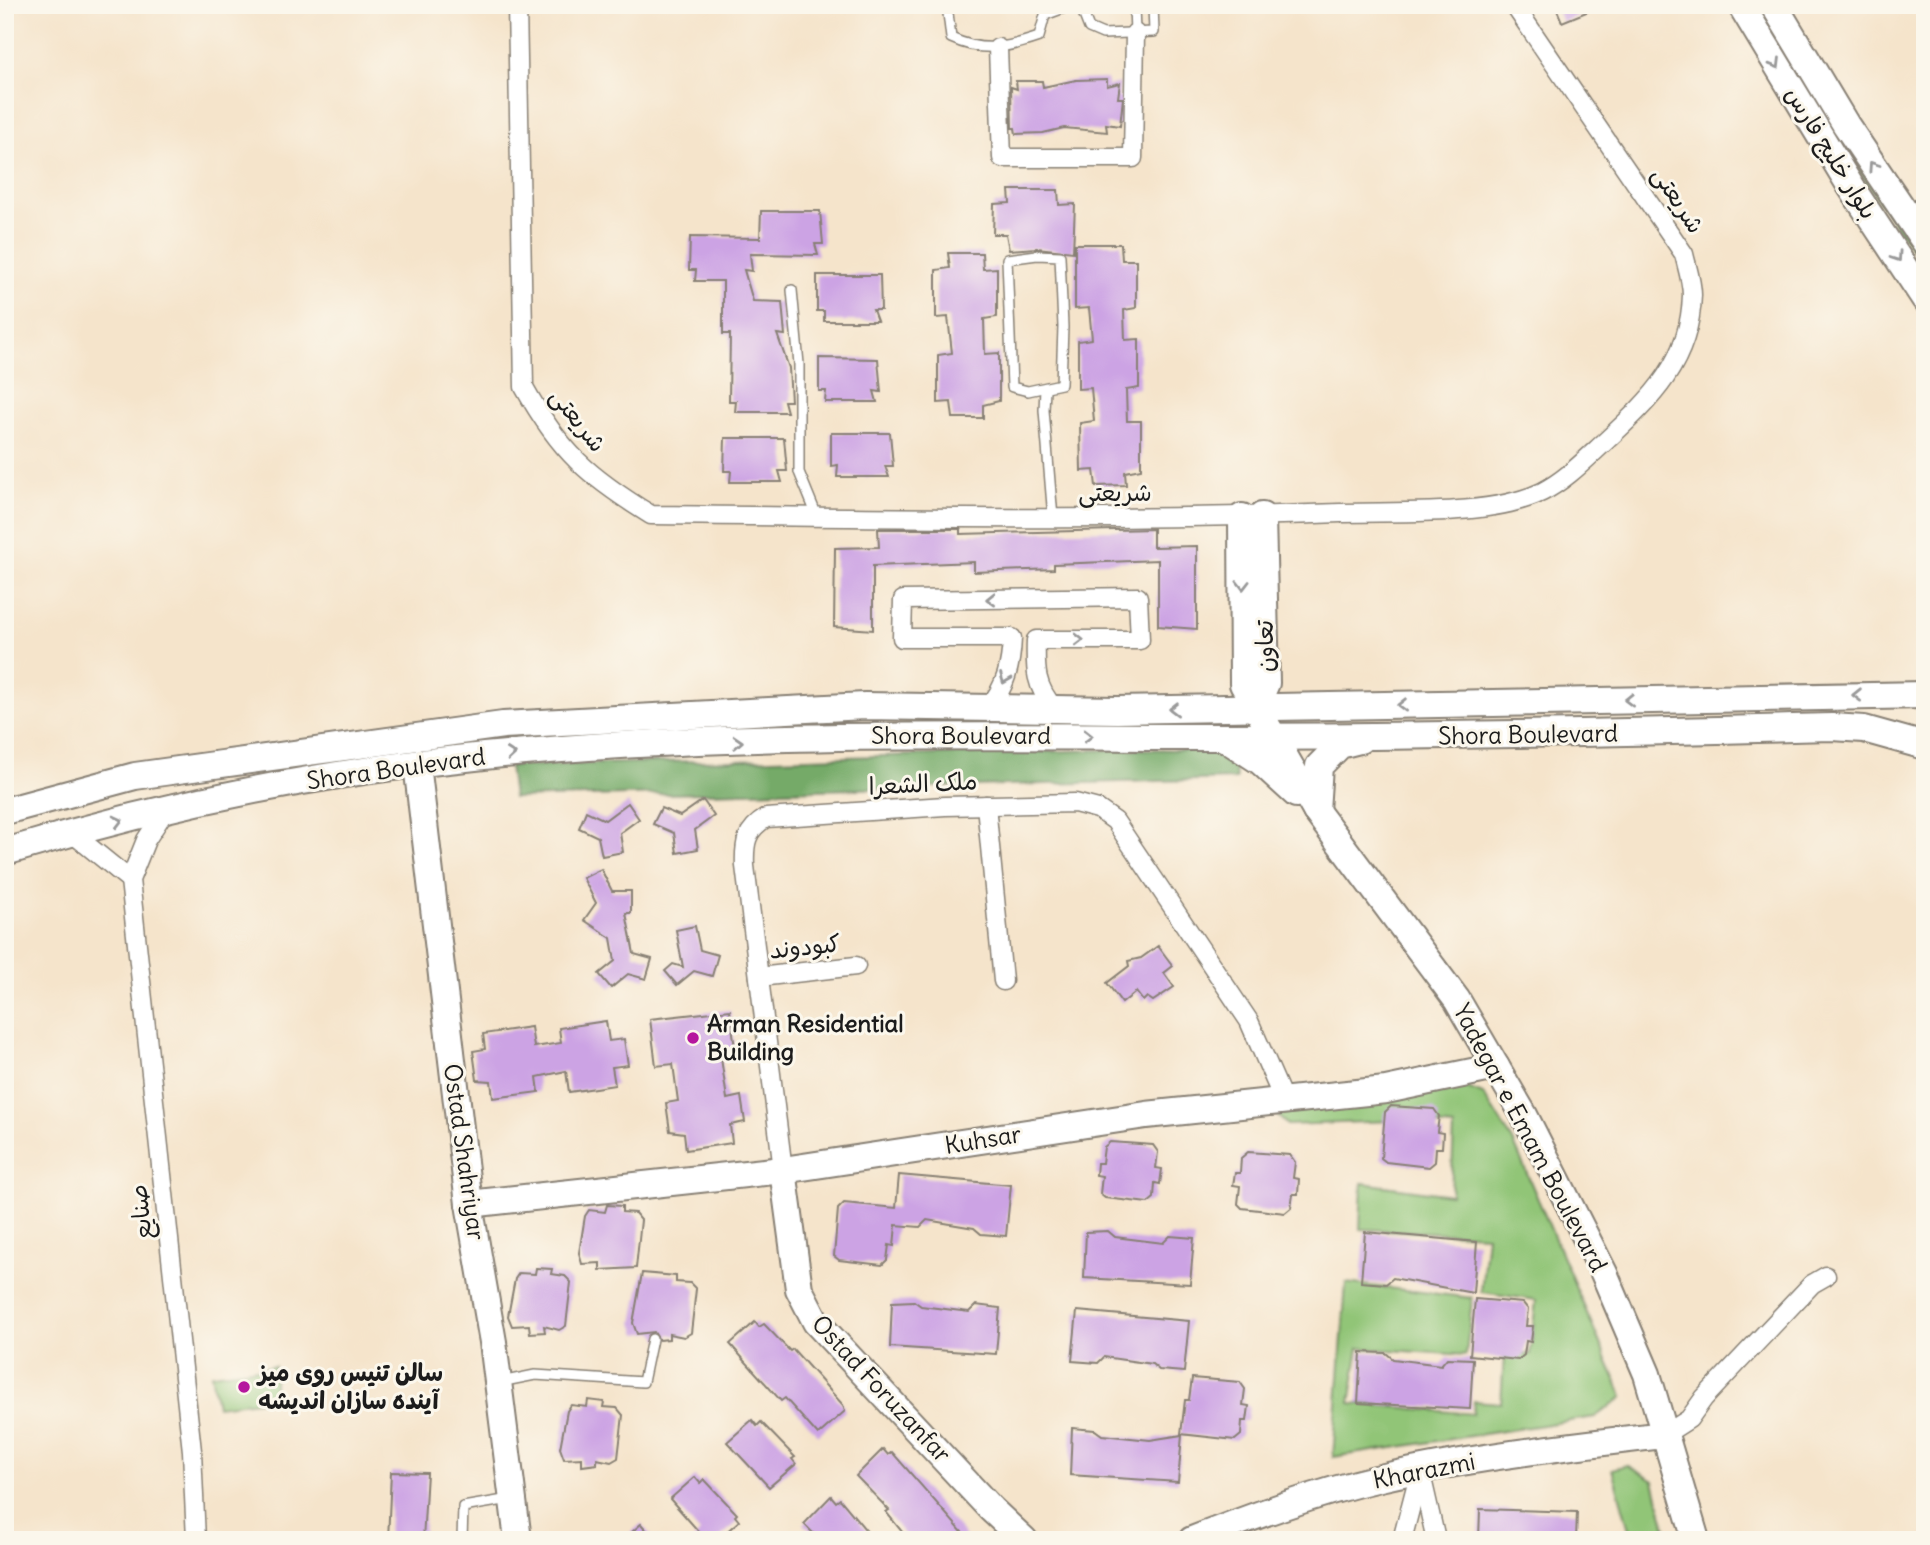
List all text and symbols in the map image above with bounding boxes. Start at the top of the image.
one-way arrow [1767,57,1780,70]
street label: بلوار خلیج فارس [1778,81,1884,225]
street label: شریعتی [1645,160,1711,239]
one-way arrow [1868,160,1881,173]
one-way arrow [1889,249,1902,262]
street label: شریعتی [543,381,613,458]
street label: شریعتی [1078,477,1152,508]
one-way arrow [1235,580,1251,591]
one-way arrow [985,591,995,607]
street label: تعاون [1249,619,1279,673]
one-way arrow [1074,632,1085,648]
one-way arrow [999,672,1013,684]
one-way arrow [1851,687,1861,703]
one-way arrow [1623,693,1634,708]
one-way arrow [1396,697,1407,712]
one-way arrow [1168,701,1179,716]
street label: Shora Boulevard [1438,717,1618,751]
street label: Shora Boulevard [871,720,1051,750]
one-way arrow [1083,729,1094,744]
one-way arrow [733,734,744,749]
street label: Shora Boulevard [305,741,487,795]
one-way arrow [505,746,517,761]
street label: ملک الشعرا [868,765,978,801]
one-way arrow [112,815,124,829]
street label: کبودوند [768,927,842,965]
street label: Yadegar e Emam Boulevard [1447,998,1614,1277]
place label: Arman Residential Building [707,1008,904,1066]
marker: Arman Residential Building [685,1030,701,1046]
street label: Ostad Shahriyar [438,1062,492,1242]
street label: Kuhsar [943,1118,1023,1160]
street label: صنایع [122,1183,161,1241]
street label: Ostad Foruzanfar [806,1308,958,1468]
place label: سالن تنیس روی میز آینده سازان اندیشه [256,1357,443,1415]
marker: سالن تنیس روی میز آینده سازان اندیشه [236,1379,252,1395]
street label: Kharazmi [1370,1445,1477,1495]

